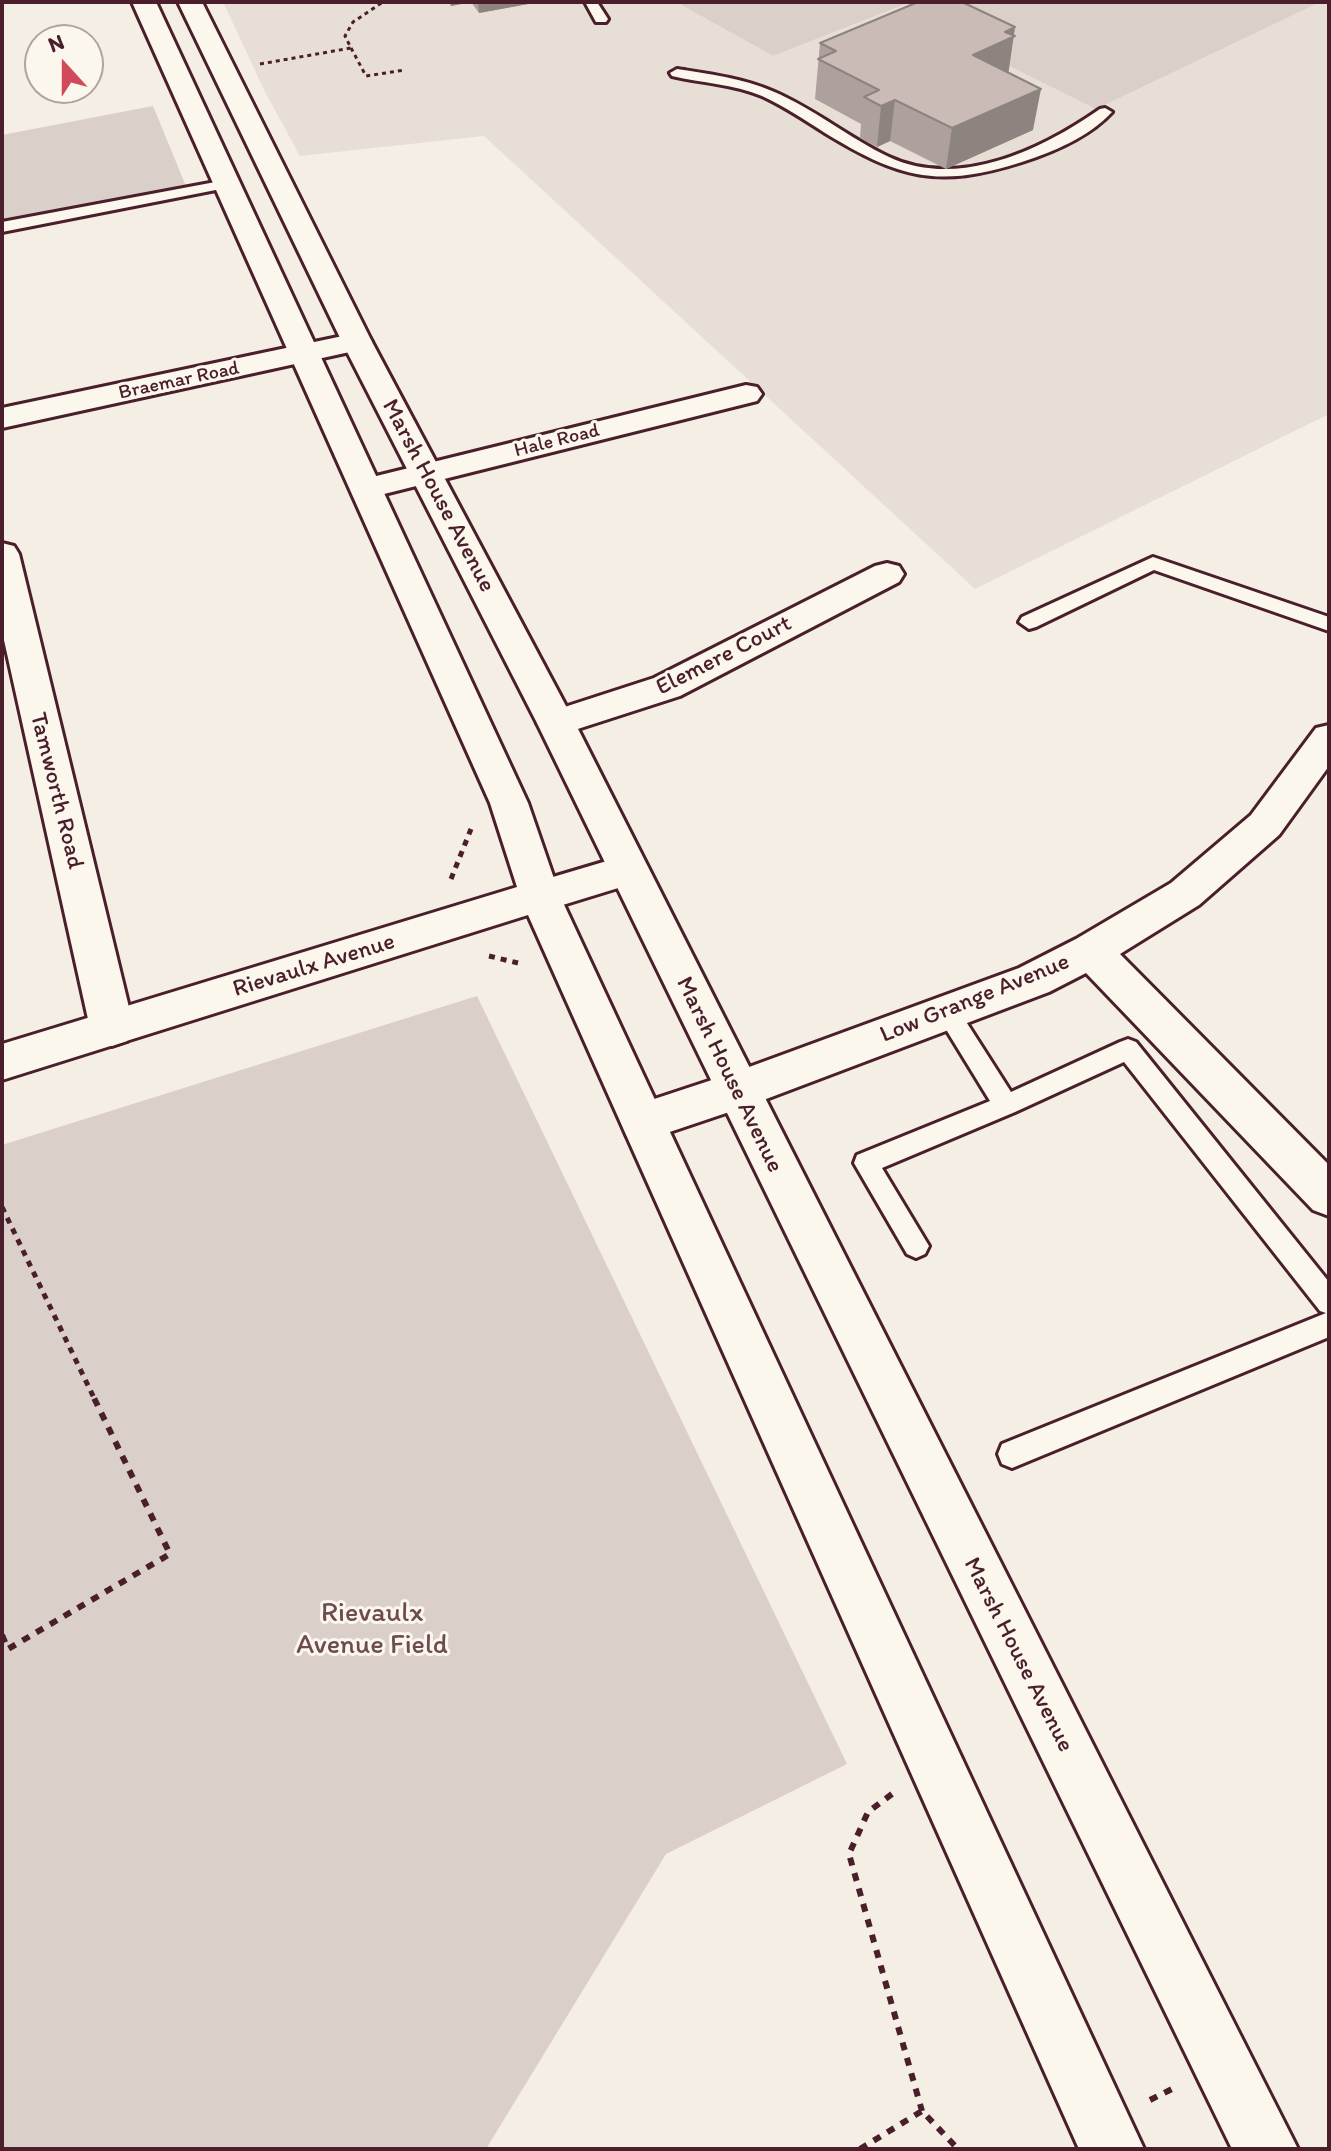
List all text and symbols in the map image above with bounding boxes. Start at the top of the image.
north arrow [24,24,104,104]
text: N [44,28,68,58]
street label: Braemar Road [116,356,242,406]
street label: Marsh House Avenue [375,395,501,597]
street label: Hale Road [512,419,602,463]
street label: Elemere Court [652,610,796,702]
street label: Tamworth Road [23,710,89,872]
street label: Rievaulx Avenue [229,928,399,1004]
street label: Low Grange Avenue [876,948,1074,1050]
street label: Marsh House Avenue [669,972,789,1178]
street label: Marsh House Avenue [956,1553,1080,1757]
park label: Rievaulx Avenue Field [296,1597,448,1663]

